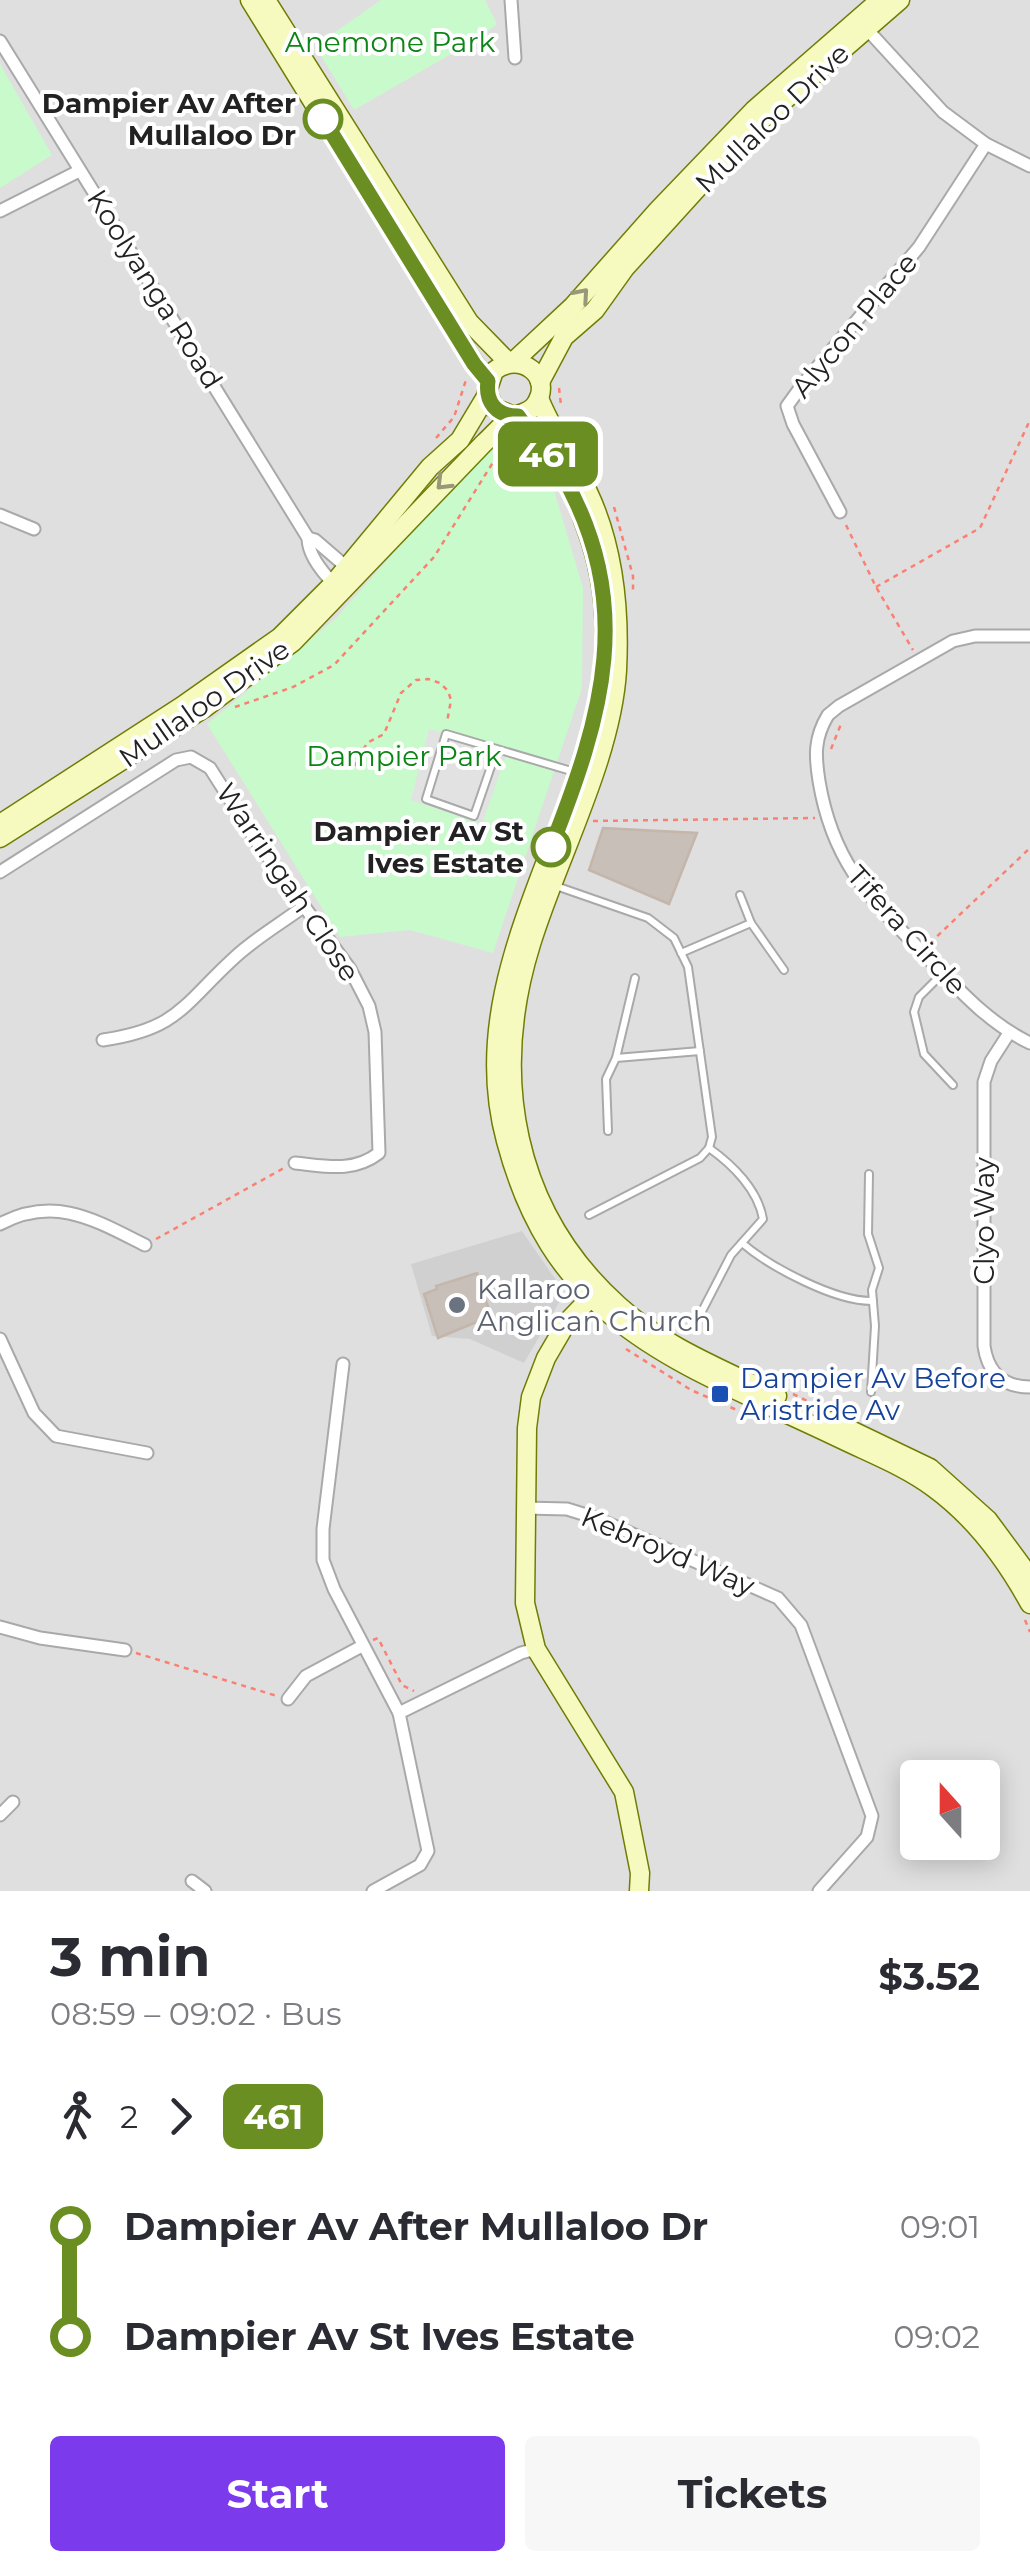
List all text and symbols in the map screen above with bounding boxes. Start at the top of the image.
park label: Anemone Park [285,25,495,59]
street label: Mullaloo Drive [688,36,856,200]
place label: Dampier Av After Mullaloo Dr [42,86,296,152]
marker: Dampier Av After Mullaloo Dr [304,100,342,138]
street label: Koolyanga Road [80,183,230,395]
street label: Alycon Place [784,246,924,404]
one-way arrow [571,288,589,306]
line badge: 461 [490,422,606,486]
text: 461 [518,433,578,476]
one-way arrow [437,471,455,489]
street label: Mullaloo Drive [112,632,296,774]
park label: Dampier Park [306,739,502,773]
street label: Warringah Close [209,776,367,988]
place label: Dampier Av St Ives Estate [313,814,524,880]
marker: Dampier Av St Ives Estate [532,828,570,866]
street label: Tifera Circle [840,858,974,1002]
street label: Clyo Way [967,1156,1001,1285]
place label: Kallaroo Anglican Church [477,1272,712,1338]
marker: Kallaroo Anglican Church [446,1294,468,1316]
place label: Dampier Av Before Aristride Av [740,1361,1006,1427]
marker: Dampier Av Before Aristride Av [709,1383,731,1405]
street label: Kebroyd Way [576,1499,761,1603]
north arrow [900,1760,1000,1860]
map controls [900,1760,1000,1860]
text: 3 min [50,1923,210,1990]
text: $3.52 [879,1953,980,2000]
text: 08:59 – 09:02 · Bus [50,1994,342,2033]
icon: walk [50,2089,105,2144]
icon: forward [153,2089,208,2144]
text: 461 [243,2095,303,2138]
text: 2 [120,2097,138,2136]
text: Dampier Av After Mullaloo Dr [124,2203,708,2250]
text: 09:01 [900,2207,980,2246]
text: Dampier Av St Ives Estate [124,2313,635,2360]
text: 09:02 [893,2317,980,2356]
button: Start [50,2436,505,2551]
button: Tickets [525,2436,980,2551]

